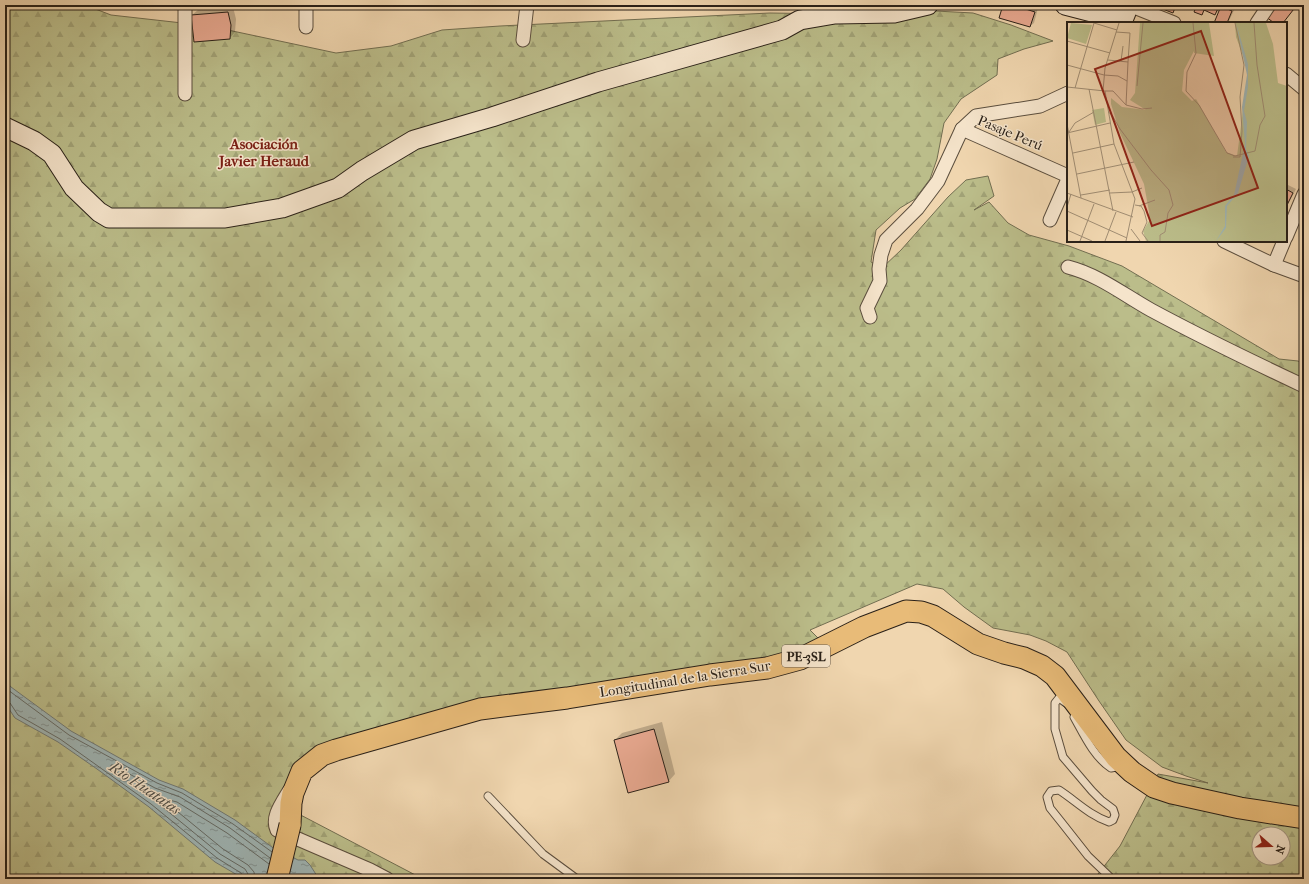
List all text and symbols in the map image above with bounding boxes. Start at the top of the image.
inset map [1067,22,1287,242]
street label: Pasaje Perú [975,112,1045,154]
district label: Asociación Javier Heraud [217,135,310,170]
road number: PE-3SL [782,645,830,667]
street label: Longitudinal de la Sierra Sur [598,657,772,701]
water label: Rio Huatatas [105,757,184,819]
north arrow [1251,826,1291,866]
text: N [1272,843,1287,856]

